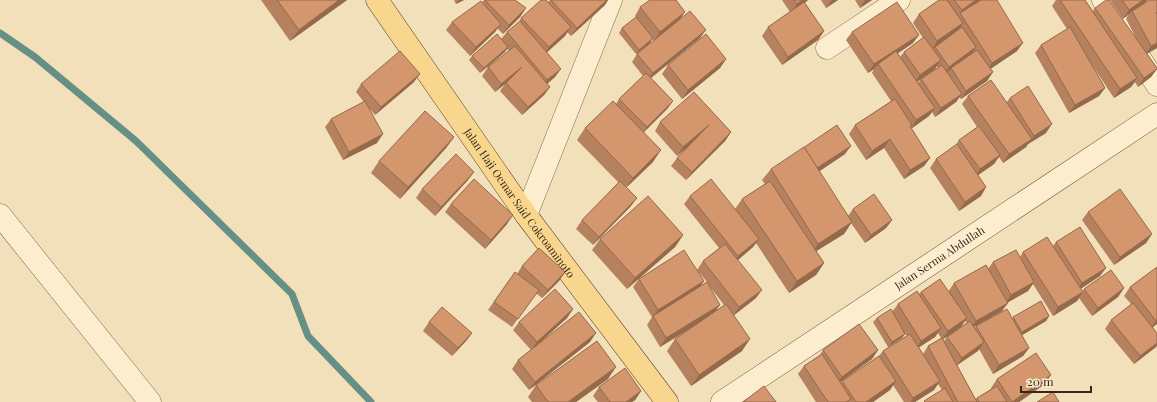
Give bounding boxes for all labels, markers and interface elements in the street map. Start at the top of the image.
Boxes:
street label: Jalan Haji Oemar Said Cokroaminoto [460,124,579,281]
street label: Jalan Serma Abdullah [891,222,988,293]
scale bar [1021,368,1091,394]
text: 20 m [1027,373,1054,389]

